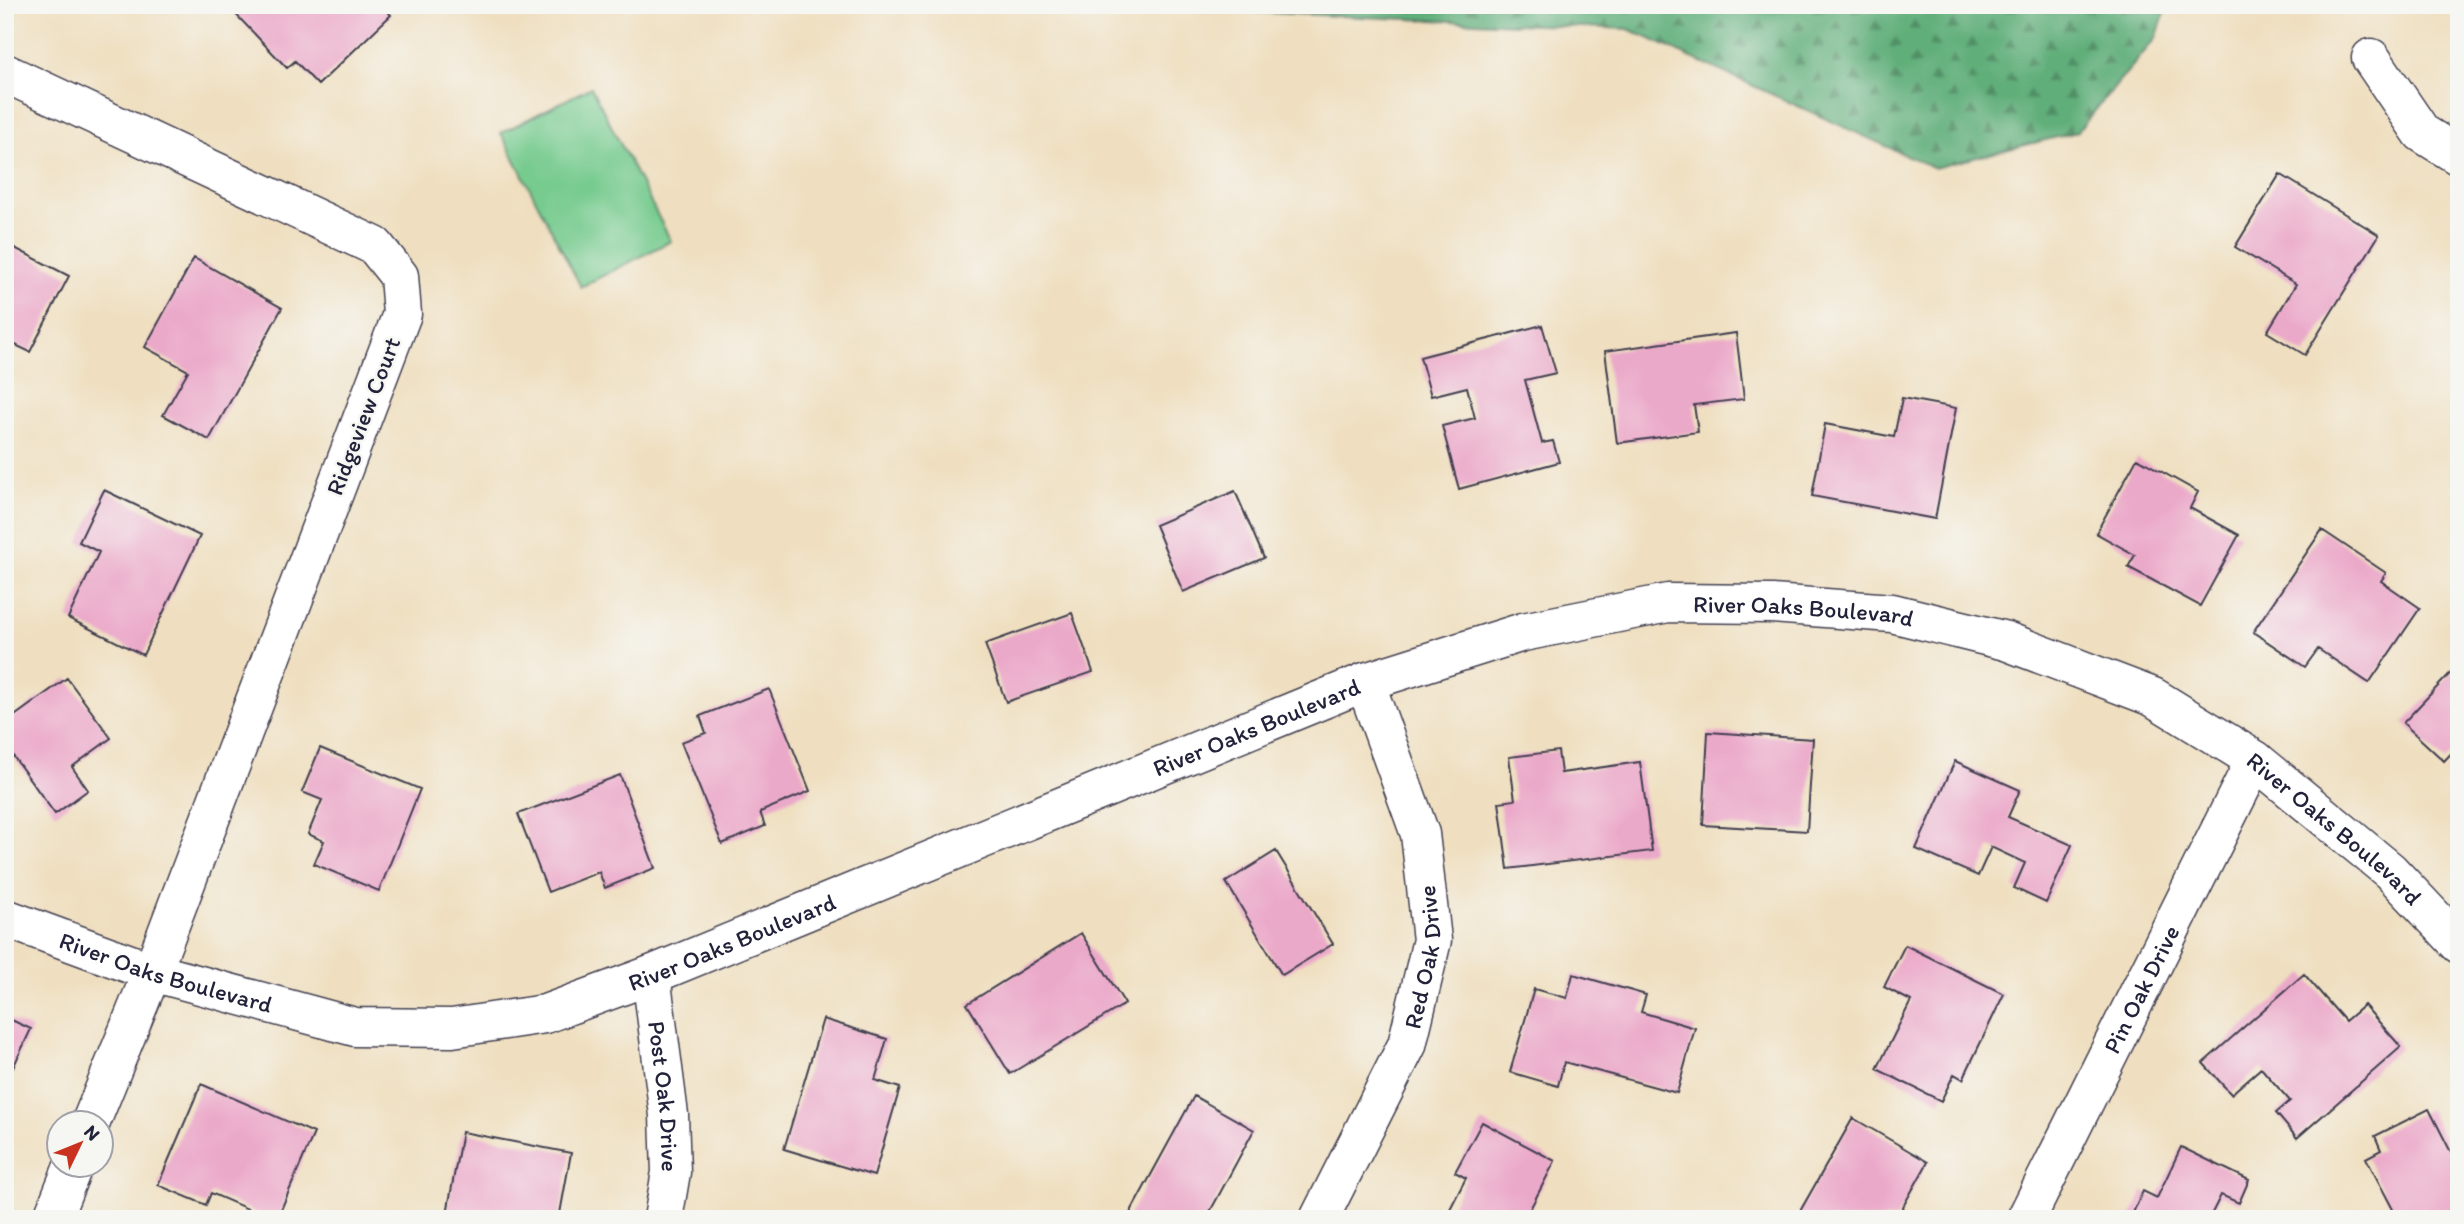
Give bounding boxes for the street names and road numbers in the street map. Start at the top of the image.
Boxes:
street label: Ridgeview Court [320,333,406,499]
street label: River Oaks Boulevard [1693,589,1917,632]
street label: River Oaks Boulevard [1148,671,1364,782]
street label: River Oaks Boulevard [2241,745,2429,911]
street label: Red Oak Drive [1397,884,1446,1032]
street label: River Oaks Boulevard [624,886,840,997]
street label: Pin Oak Drive [2097,920,2185,1058]
street label: River Oaks Boulevard [56,925,276,1018]
street label: Post Oak Drive [643,1019,685,1172]

